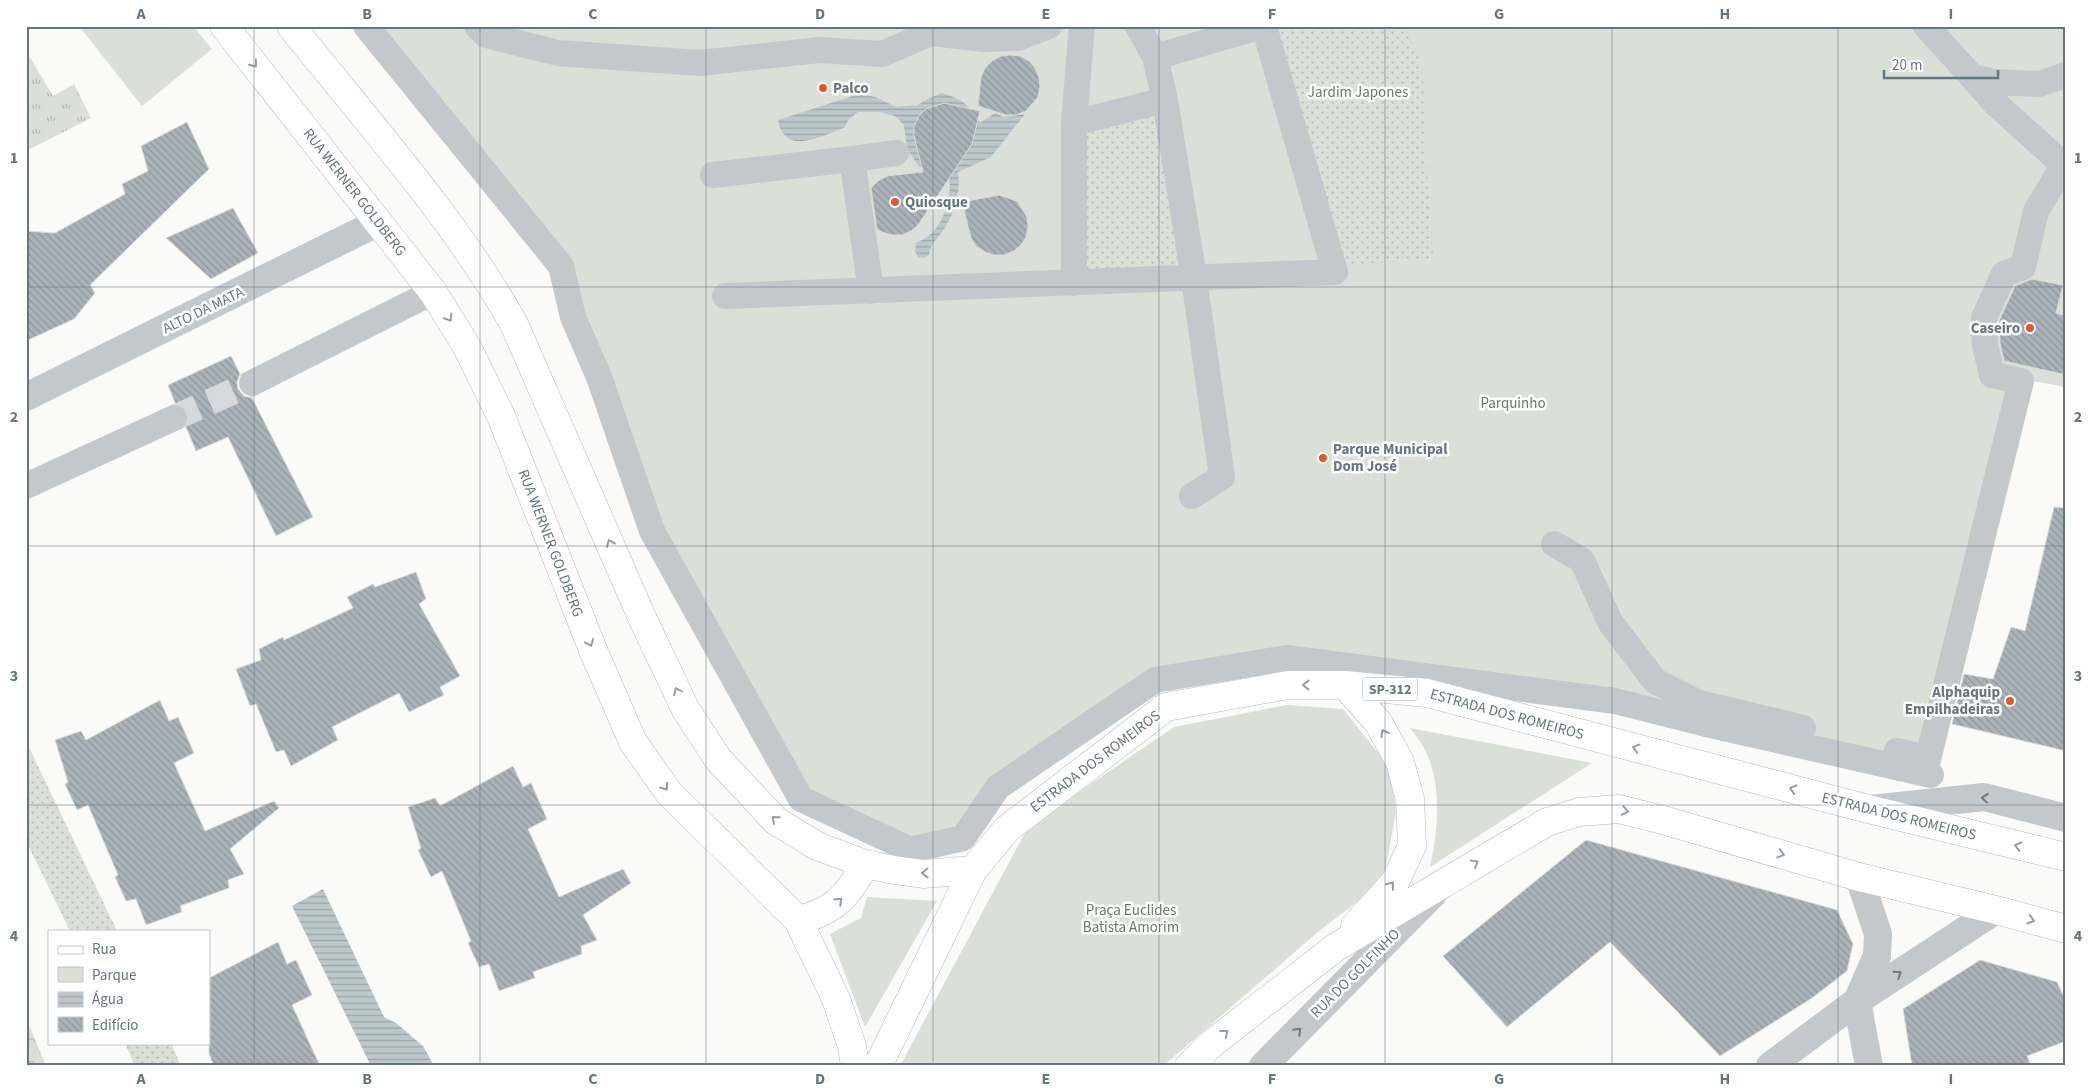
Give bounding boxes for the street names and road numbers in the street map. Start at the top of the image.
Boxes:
street label: RUA WERNER GOLDBERG [298,124,411,261]
street label: ALTO DA MATA [159,281,248,339]
street label: RUA WERNER GOLDBERG [513,466,588,620]
road number: SP-312 [1362,678,1418,701]
street label: ESTRADA DOS ROMEIROS [1428,684,1586,745]
street label: ESTRADA DOS ROMEIROS [1026,705,1165,817]
street label: ESTRADA DOS ROMEIROS [1819,787,1978,846]
street label: RUA DO GOLFINHO [1306,924,1405,1023]

